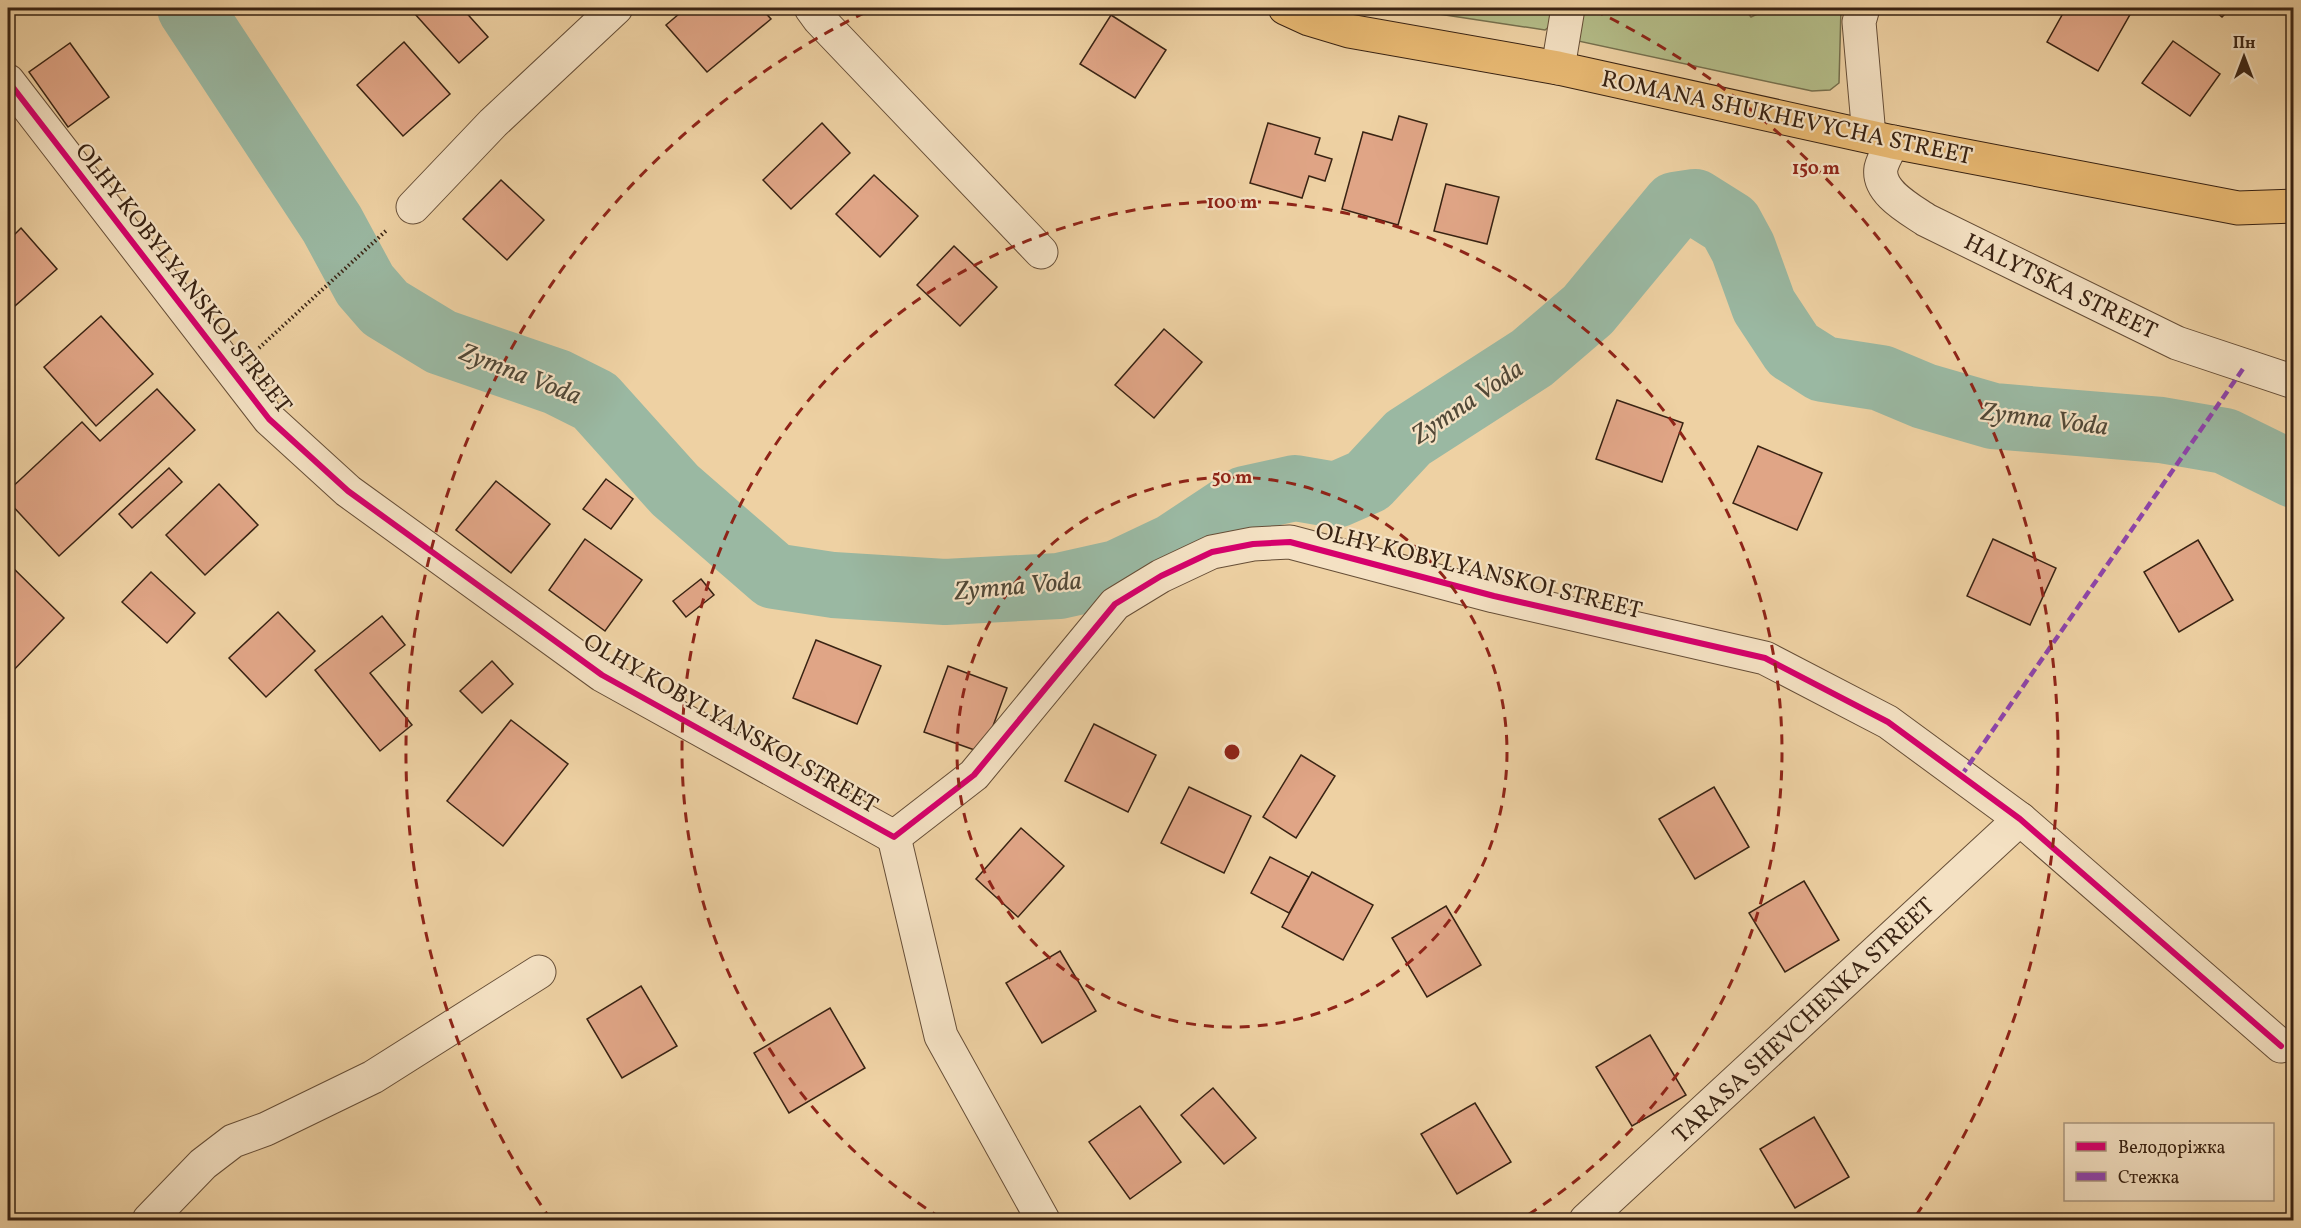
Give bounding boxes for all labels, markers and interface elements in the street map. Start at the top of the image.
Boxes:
north arrow [2214,27,2274,87]
text: Пн [2233,33,2255,55]
street label: ROMANA SHUKHEVYCHA STREET [1598,63,1975,175]
street label: OLHY KOBYLYANSKOI STREET [66,137,299,422]
text: 150 m [1792,157,1840,182]
text: 100 m [1207,191,1257,216]
street label: HALYTSKA STREET [1958,226,2163,349]
water label: Zymna Voda [453,335,586,415]
water label: Zymna Voda [1404,352,1531,454]
water label: Zymna Voda [1978,394,2110,446]
text: 50 m [1212,466,1252,491]
street label: OLHY KOBYLYANSKOI STREET [1312,515,1645,629]
water label: Zymna Voda [952,563,1083,611]
street label: OLHY KOBYLYANSKOI STREET [576,626,884,823]
centre of rings [1222,742,1242,762]
street label: TARASA SHEVCHENKA STREET [1666,891,1943,1152]
legend [2064,1123,2274,1201]
text: Велодоріжка [2118,1136,2226,1161]
text: Стежка [2118,1166,2180,1191]

